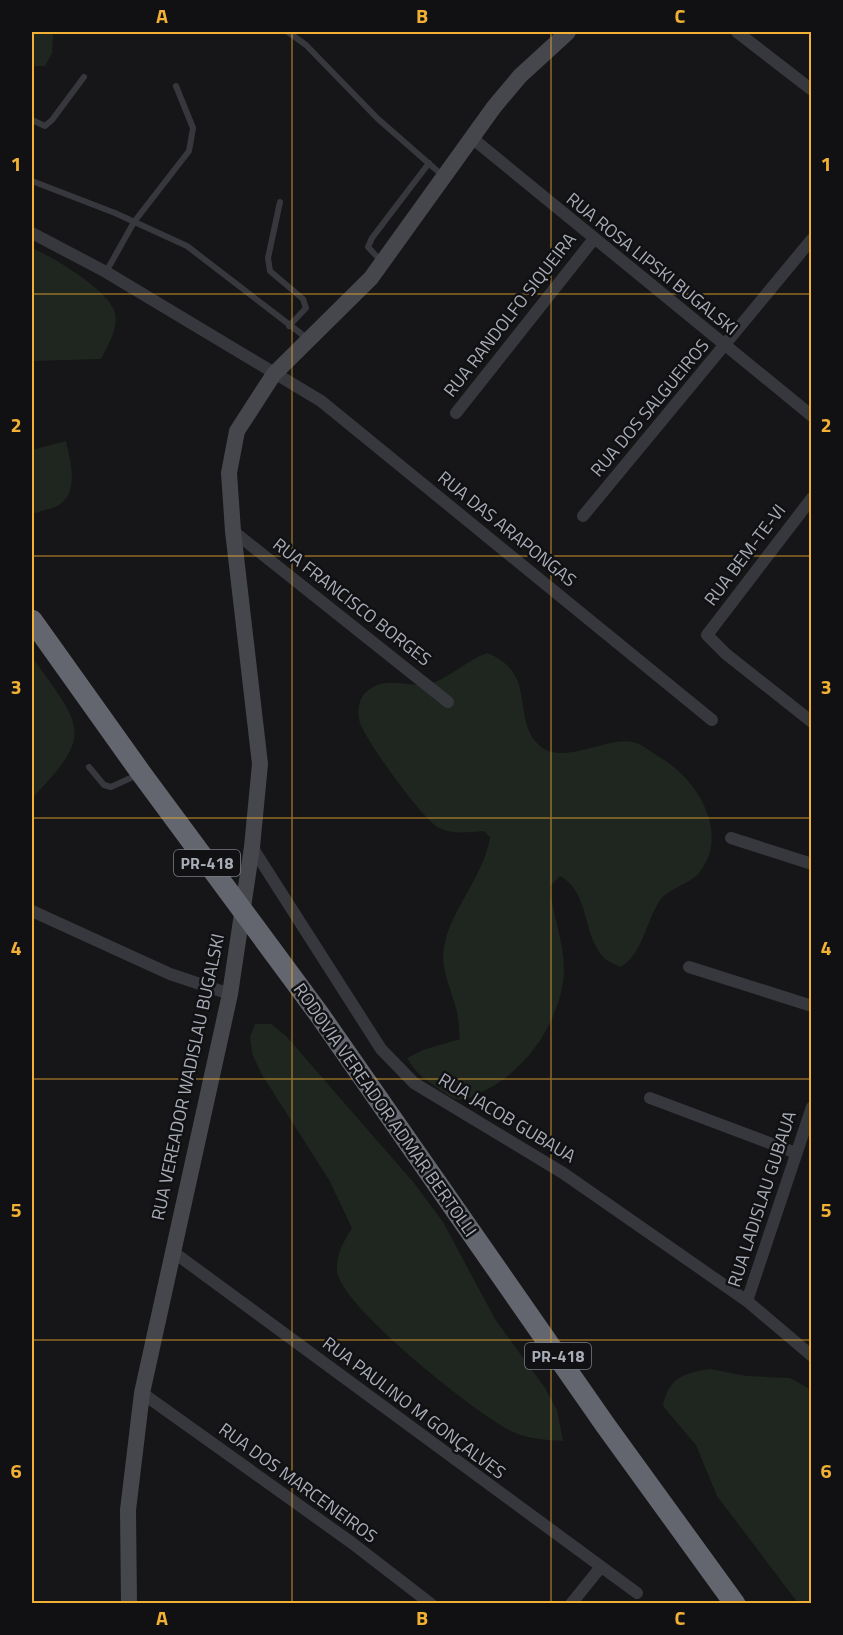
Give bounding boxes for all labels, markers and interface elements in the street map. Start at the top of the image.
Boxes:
text: A [156,0,168,31]
text: B [416,0,428,31]
text: C [675,0,686,31]
text: 1 [10,148,22,179]
text: 1 [820,148,832,179]
street label: RUA ROSA LIPSKI BUGALSKI [561,186,744,341]
street label: RUA RANDOLFO SIQUEIRA [437,227,583,403]
street label: RUA DOS SALGUEIROS [584,333,715,483]
text: 2 [10,409,22,440]
text: 2 [820,409,832,440]
street label: RUA DAS ARAPONGAS [432,464,582,593]
street label: RUA BEM-TE-VI [697,498,792,611]
street label: RUA FRANCISCO BORGES [267,531,437,672]
text: 3 [10,671,22,702]
text: 3 [820,671,832,702]
road number: PR-418 [174,850,240,876]
street label: RUA VEREADOR WADISLAU BUGALSKI [144,931,231,1223]
text: 4 [10,932,22,963]
text: 4 [820,932,832,963]
street label: RODOVIA VEREADOR ADMAR BERTOLLI [287,977,484,1242]
street label: RUA JACOB GUBAUA [433,1066,581,1169]
street label: RUA LADISLAU GUBAUA [720,1107,803,1290]
text: 5 [10,1194,22,1225]
text: 5 [820,1194,832,1225]
street label: RUA PAULINO M GONÇALVES [317,1330,511,1485]
road number: PR-418 [525,1343,591,1369]
street label: RUA DOS MARCENEIROS [213,1416,383,1549]
text: 6 [10,1455,22,1486]
text: 6 [820,1455,832,1486]
text: A [156,1602,168,1633]
text: B [416,1602,428,1633]
text: C [675,1602,686,1633]

